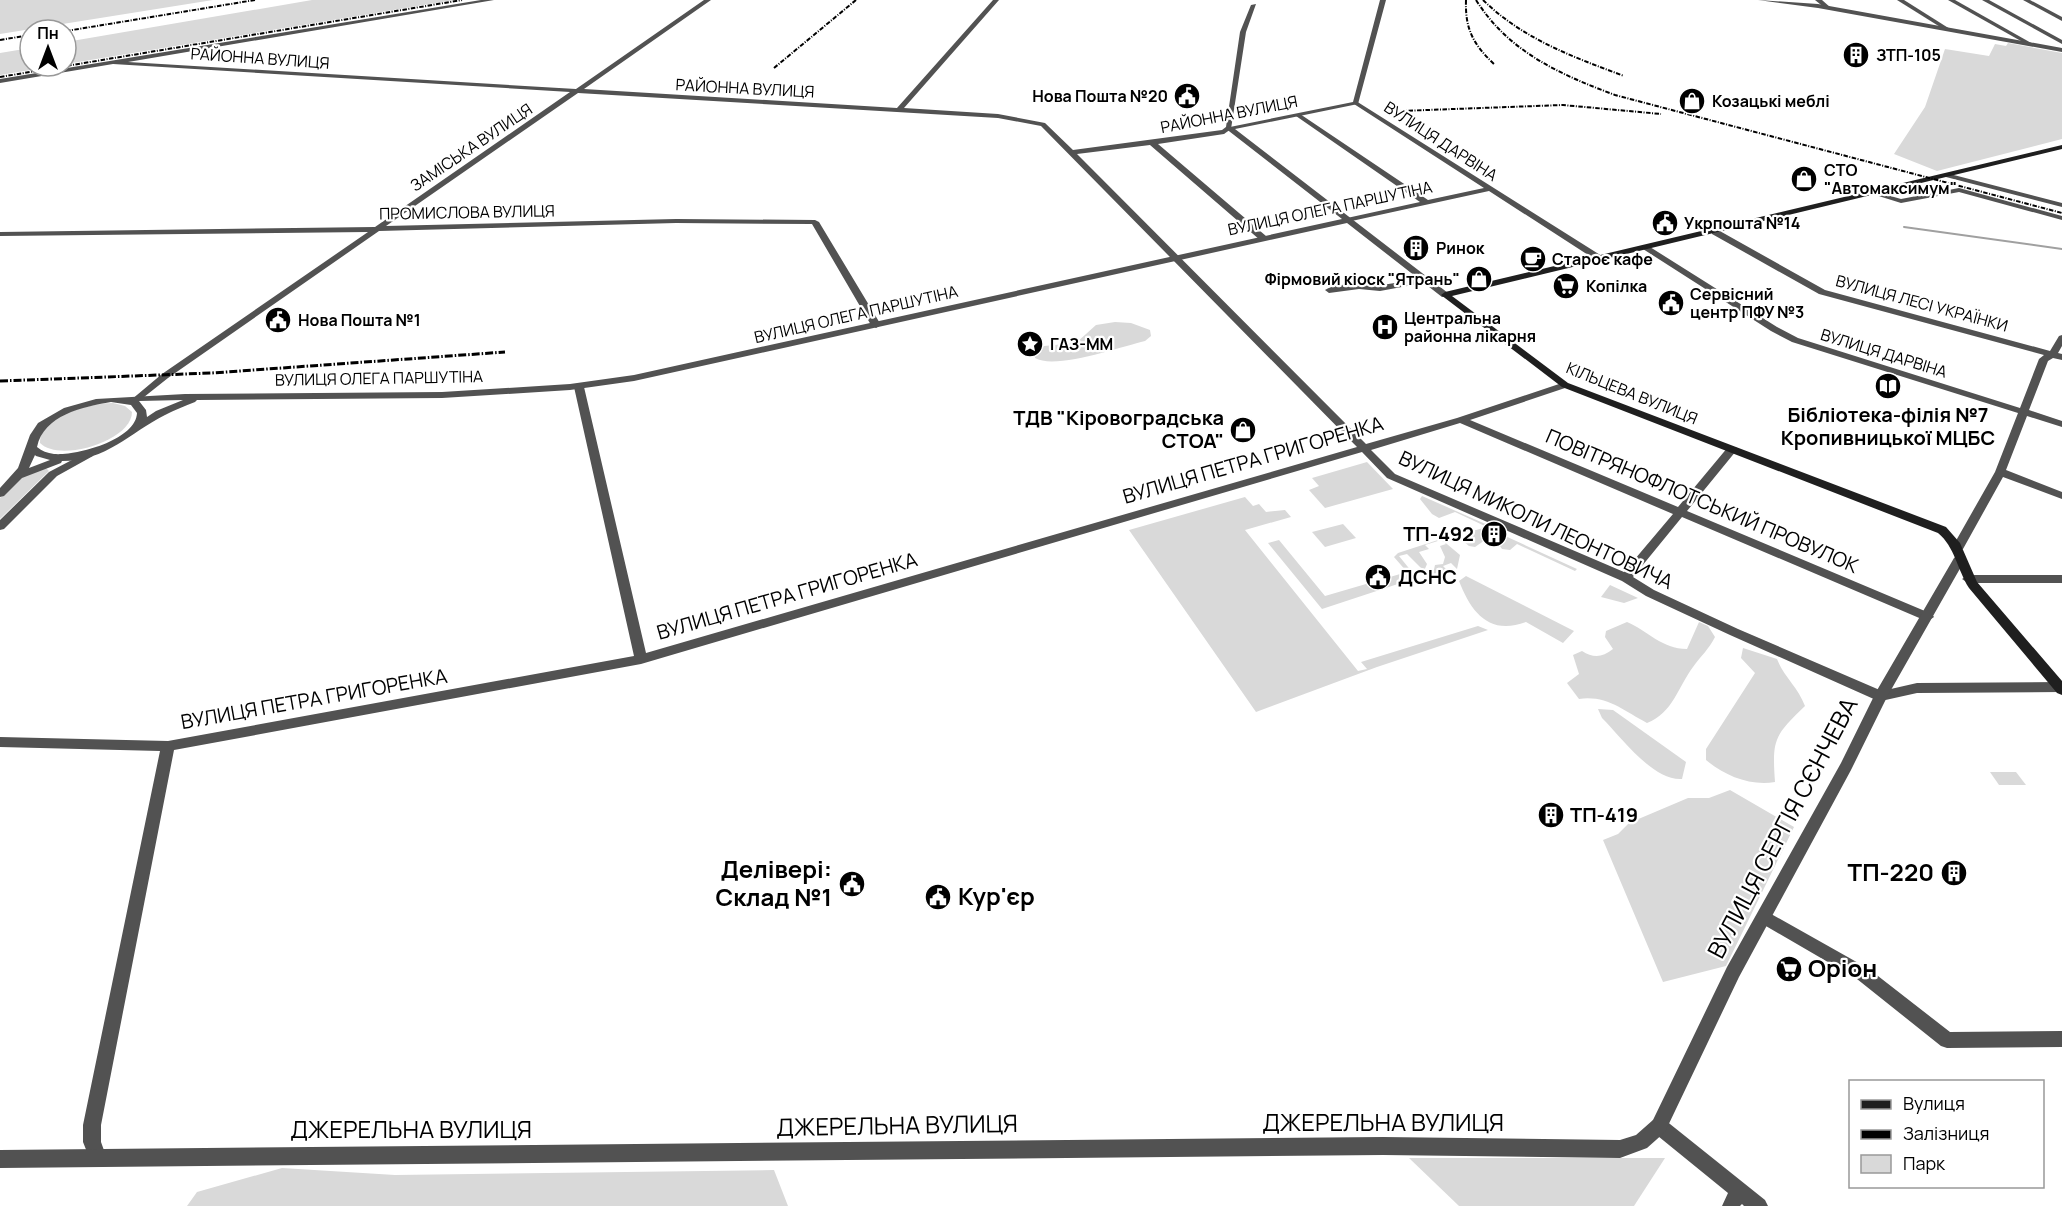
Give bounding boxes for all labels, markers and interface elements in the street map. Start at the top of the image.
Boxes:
north arrow [18,18,78,78]
text: Пн [37,22,59,44]
building icon: ЗТП-105 [1841,40,1871,70]
street label: РАЙОННА ВУЛИЦЯ [190,42,330,74]
place label: ЗТП-105 [1876,44,1941,66]
street label: РАЙОННА ВУЛИЦЯ [675,73,815,103]
public building icon: Нова Пошта №20 [1172,81,1202,111]
place label: Нова Пошта №20 [1032,85,1168,107]
shop icon: Козацькі меблі [1677,86,1707,116]
street label: РАЙОННА ВУЛИЦЯ [1159,90,1299,138]
place label: Козацькі меблі [1712,90,1830,112]
street label: ВУЛИЦЯ ДАРВІНА [1380,96,1502,186]
street label: ЗАМІСЬКА ВУЛИЦЯ [406,98,536,196]
place label: СТО "Автомаксимум" [1824,159,1957,199]
shop icon: СТО "Автомаксимум" [1789,164,1819,194]
street label: ВУЛИЦЯ ОЛЕГА ПАРШУТІНА [1226,176,1434,240]
street label: ПРОМИСЛОВА ВУЛИЦЯ [379,199,555,225]
public building icon: Укрпошта №14 [1650,208,1680,238]
place label: Укрпошта №14 [1684,212,1800,234]
building icon: Ринок [1401,233,1431,263]
place label: Ринок [1436,237,1485,259]
cafe icon: Староє кафе [1518,244,1548,274]
place label: Староє кафе [1552,248,1653,270]
shop icon: Фірмовий кіоск "Ятрань" [1464,264,1494,294]
place label: Фірмовий кіоск "Ятрань" [1265,268,1460,290]
street label: ВУЛИЦЯ ЛЕСІ УКРАЇНКИ [1833,269,2011,337]
supermarket icon: Копілка [1551,271,1581,301]
place label: Копілка [1586,275,1647,297]
street label: ВУЛИЦЯ ОЛЕГА ПАРШУТІНА [752,280,960,348]
place label: Сервісний центр ПФУ №3 [1690,283,1804,323]
public building icon: Сервісний центр ПФУ №3 [1656,288,1686,318]
public building icon: Нова Пошта №1 [263,305,293,335]
place label: Центральна районна лікарня [1404,307,1536,347]
place label: Нова Пошта №1 [298,309,421,331]
hospital icon: Центральна районна лікарня [1370,312,1400,342]
street label: ВУЛИЦЯ ДАРВІНА [1818,323,1950,383]
place icon: ГАЗ-ММ [1015,329,1045,359]
place label: ГАЗ-ММ [1050,333,1113,355]
street label: КІЛЬЦЕВА ВУЛИЦЯ [1563,357,1701,429]
street label: ВУЛИЦЯ ОЛЕГА ПАРШУТІНА [275,365,483,391]
library icon: Бібліотека-філія №7 Кропивницької МЦБС [1873,371,1903,401]
place label: Бібліотека-філія №7 Кропивницької МЦБС [1781,401,1995,451]
place label: ТДВ "Кіровоградська СТОА" [1013,404,1224,454]
street label: ВУЛИЦЯ ПЕТРА ГРИГОРЕНКА [1119,409,1387,510]
shop icon: ТДВ "Кіровоградська СТОА" [1228,415,1258,445]
street label: ПОВІТРЯНОФЛОТСЬКИЙ ПРОВУЛОК [1542,422,1863,579]
street label: ВУЛИЦЯ МИКОЛИ ЛЕОНТОВИЧА [1395,444,1678,595]
building icon: ТП-492 [1479,519,1509,549]
place label: ТП-492 [1403,520,1474,547]
street label: ВУЛИЦЯ ПЕТРА ГРИГОРЕНКА [653,545,921,646]
public building icon: ДСНС [1363,562,1393,592]
place label: ДСНС [1398,563,1457,590]
street label: ВУЛИЦЯ ПЕТРА ГРИГОРЕНКА [179,662,450,735]
street label: ВУЛИЦЯ СЕРГІЯ СЄНЧЕВА [1699,691,1865,964]
building icon: ТП-419 [1536,800,1566,830]
place label: ТП-419 [1570,801,1638,828]
place label: Делівері: Склад №1 [716,852,832,913]
place label: ТП-220 [1848,855,1934,888]
building icon: ТП-220 [1939,858,1969,888]
public building icon: Делівері: Склад №1 [837,869,867,899]
place label: Кур'єр [958,879,1035,912]
public building icon: Кур'єр [923,882,953,912]
place label: Оріон [1808,951,1877,984]
supermarket icon: Оріон [1774,954,1804,984]
legend [1849,1080,2044,1188]
text: Вулиця [1903,1091,1965,1115]
street label: ДЖЕРЕЛЬНА ВУЛИЦЯ [1262,1105,1504,1138]
street label: ДЖЕРЕЛЬНА ВУЛИЦЯ [776,1106,1018,1143]
street label: ДЖЕРЕЛЬНА ВУЛИЦЯ [290,1112,532,1145]
text: Залізниця [1903,1121,1989,1145]
text: Парк [1903,1151,1946,1175]

